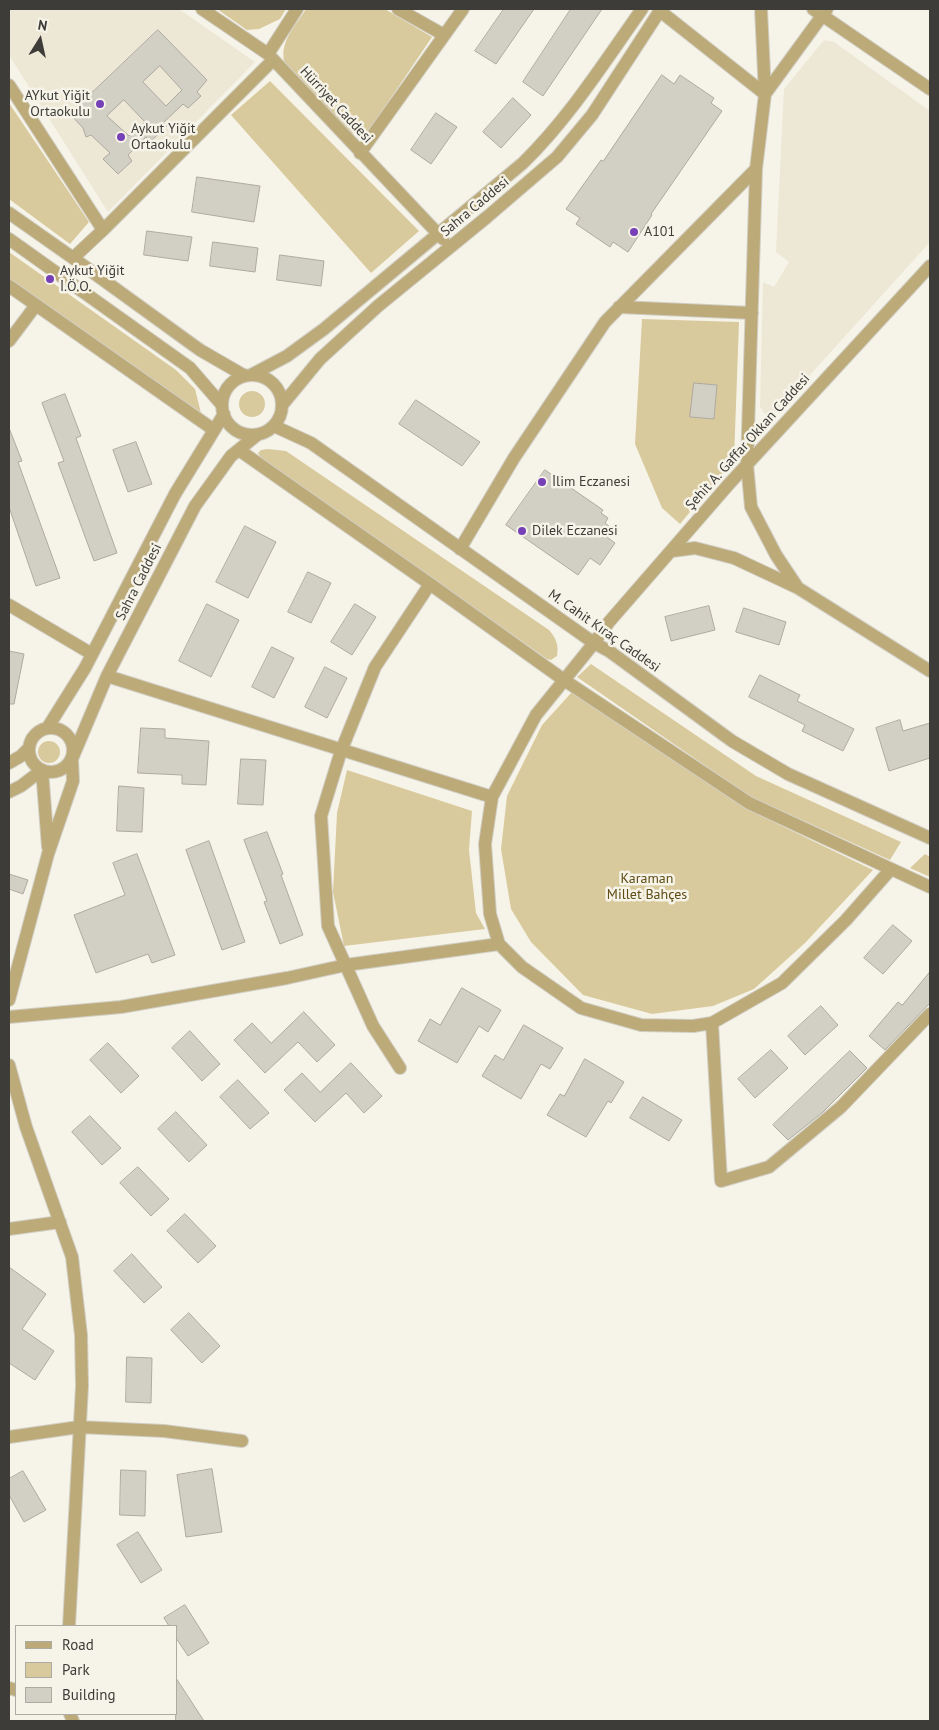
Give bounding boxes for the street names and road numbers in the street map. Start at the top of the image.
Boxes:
street label: Hürriyet Caddesi [296,63,376,147]
street label: Sahra Caddesi [437,174,513,240]
street label: Şehit A. Gaffar Okkan Caddesi [682,370,814,514]
street label: Sahra Caddesi [112,541,166,623]
street label: M. Cahit Kıraç Caddesi [545,586,663,676]

